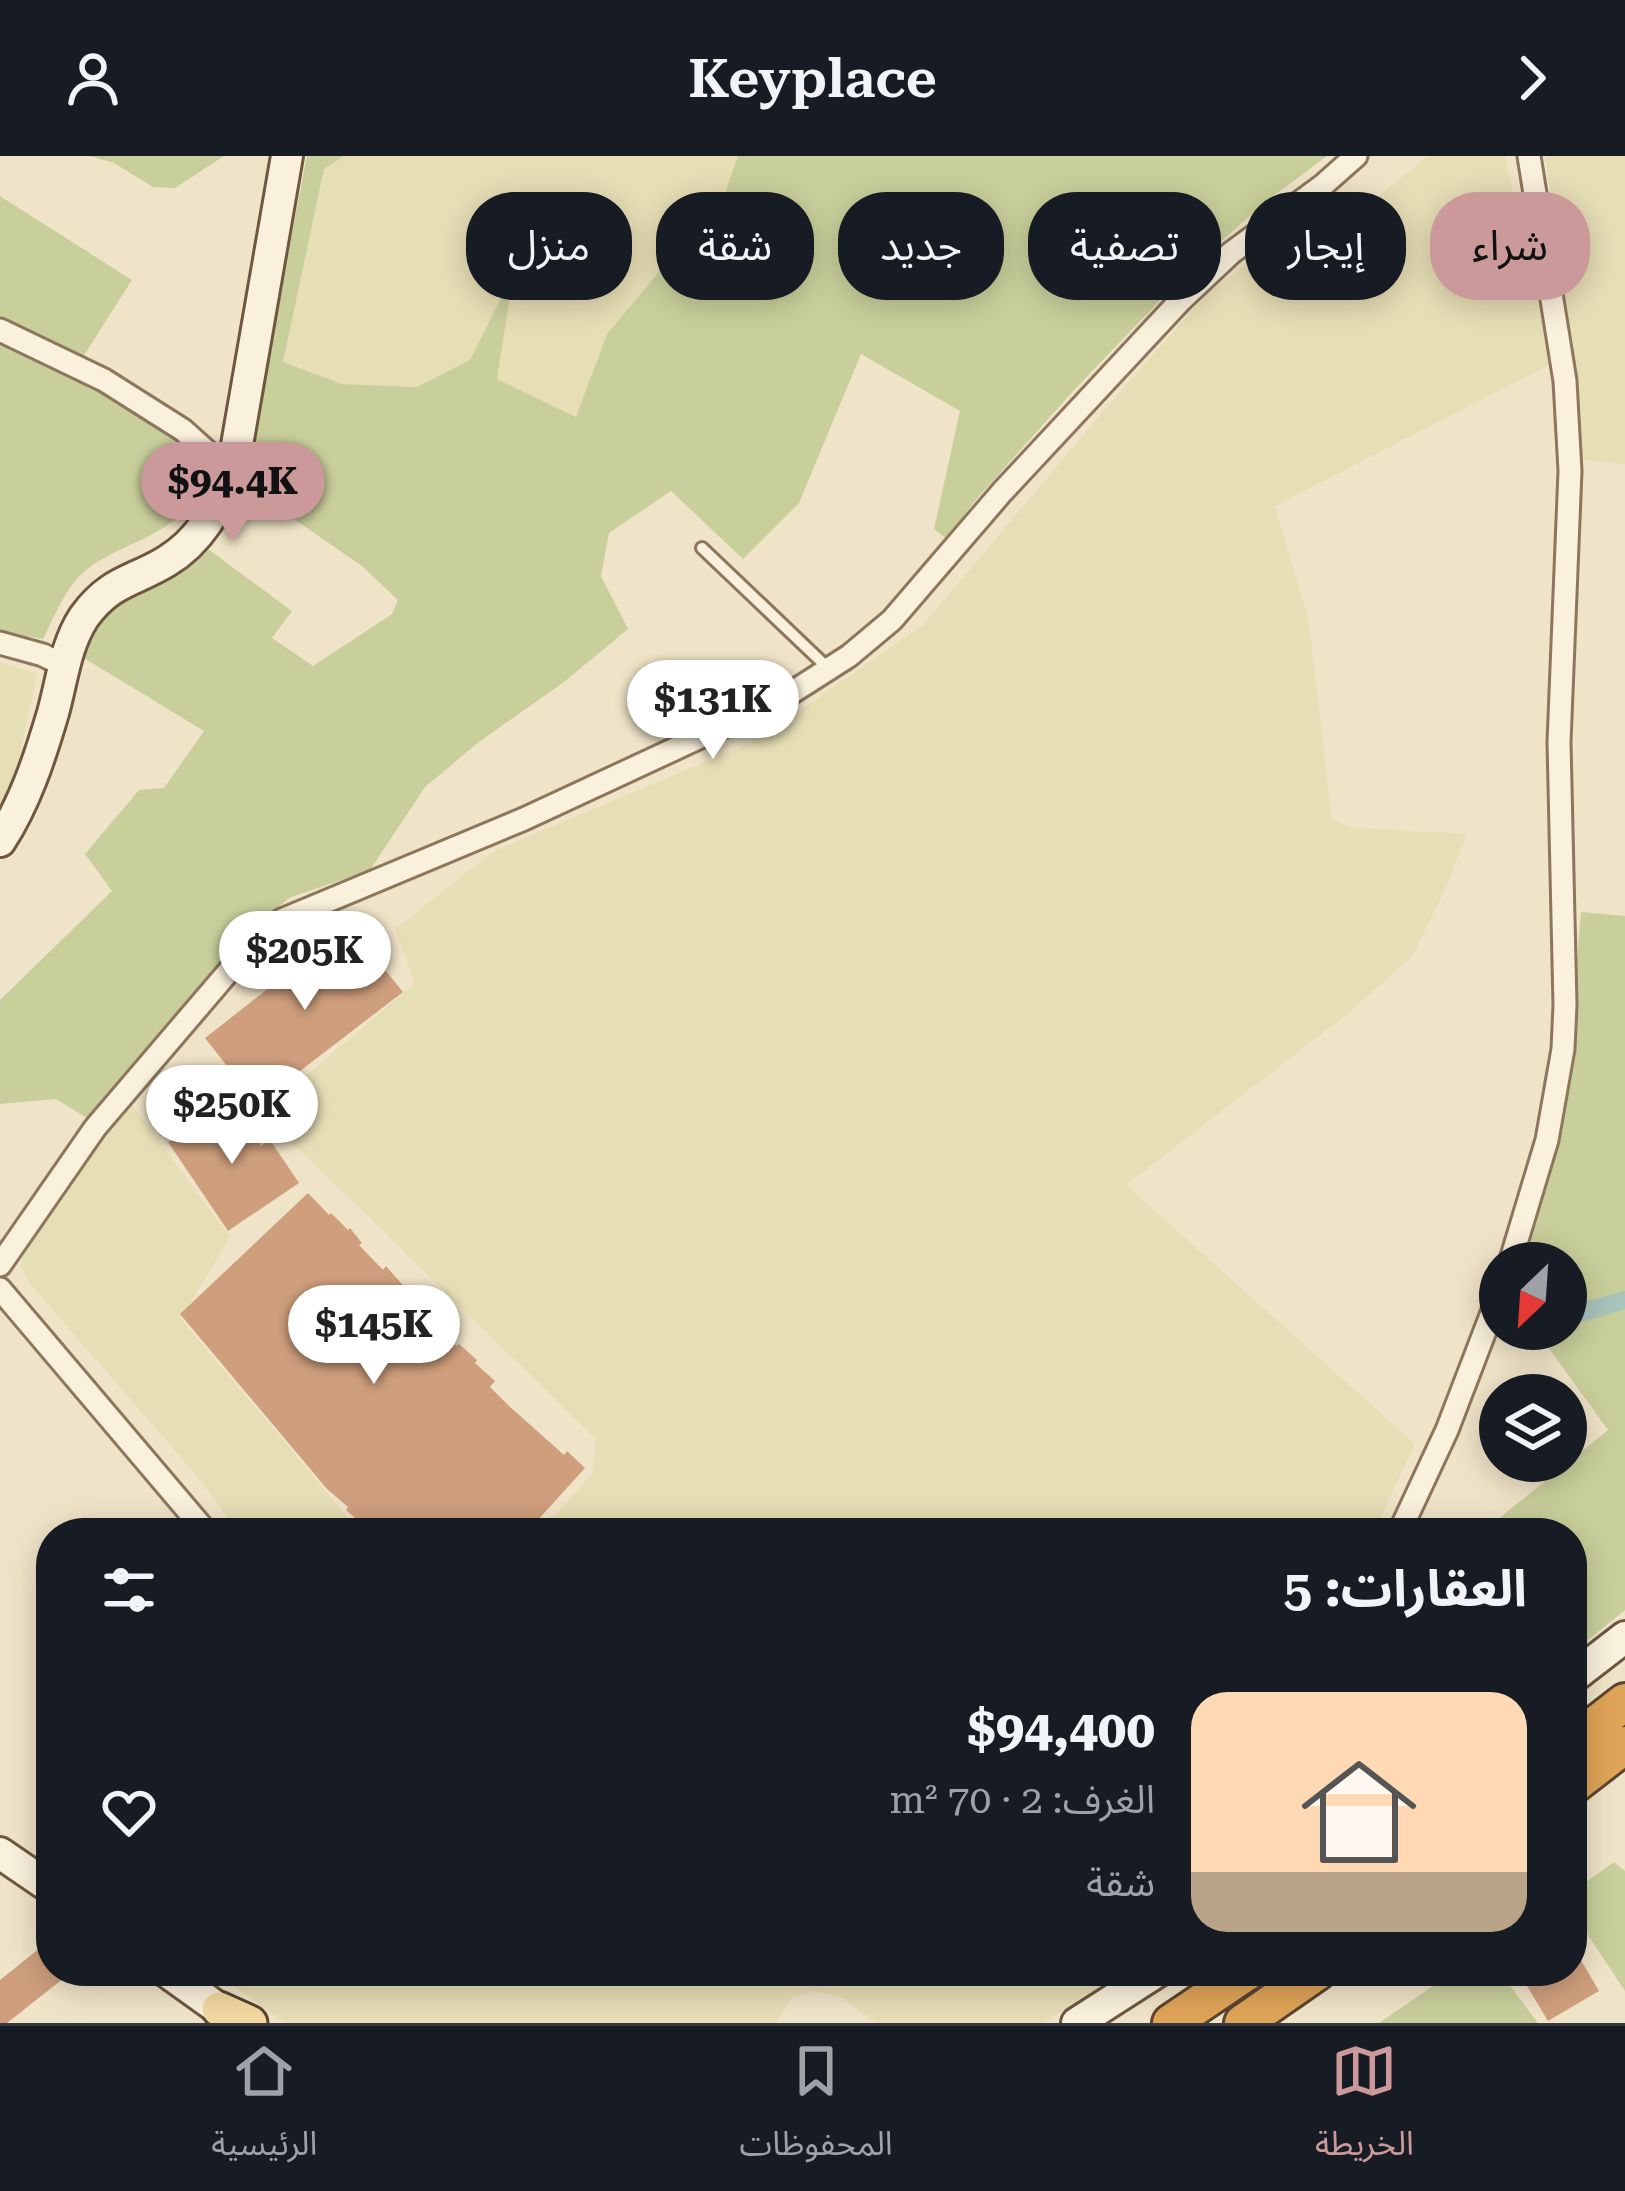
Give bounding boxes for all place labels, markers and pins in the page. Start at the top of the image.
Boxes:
pin: $94.4K [135,442,331,544]
pin: $131K [629,660,797,762]
pin: $205K [221,911,389,1013]
pin: $250K [148,1065,316,1167]
pin: $145K [290,1285,458,1387]

